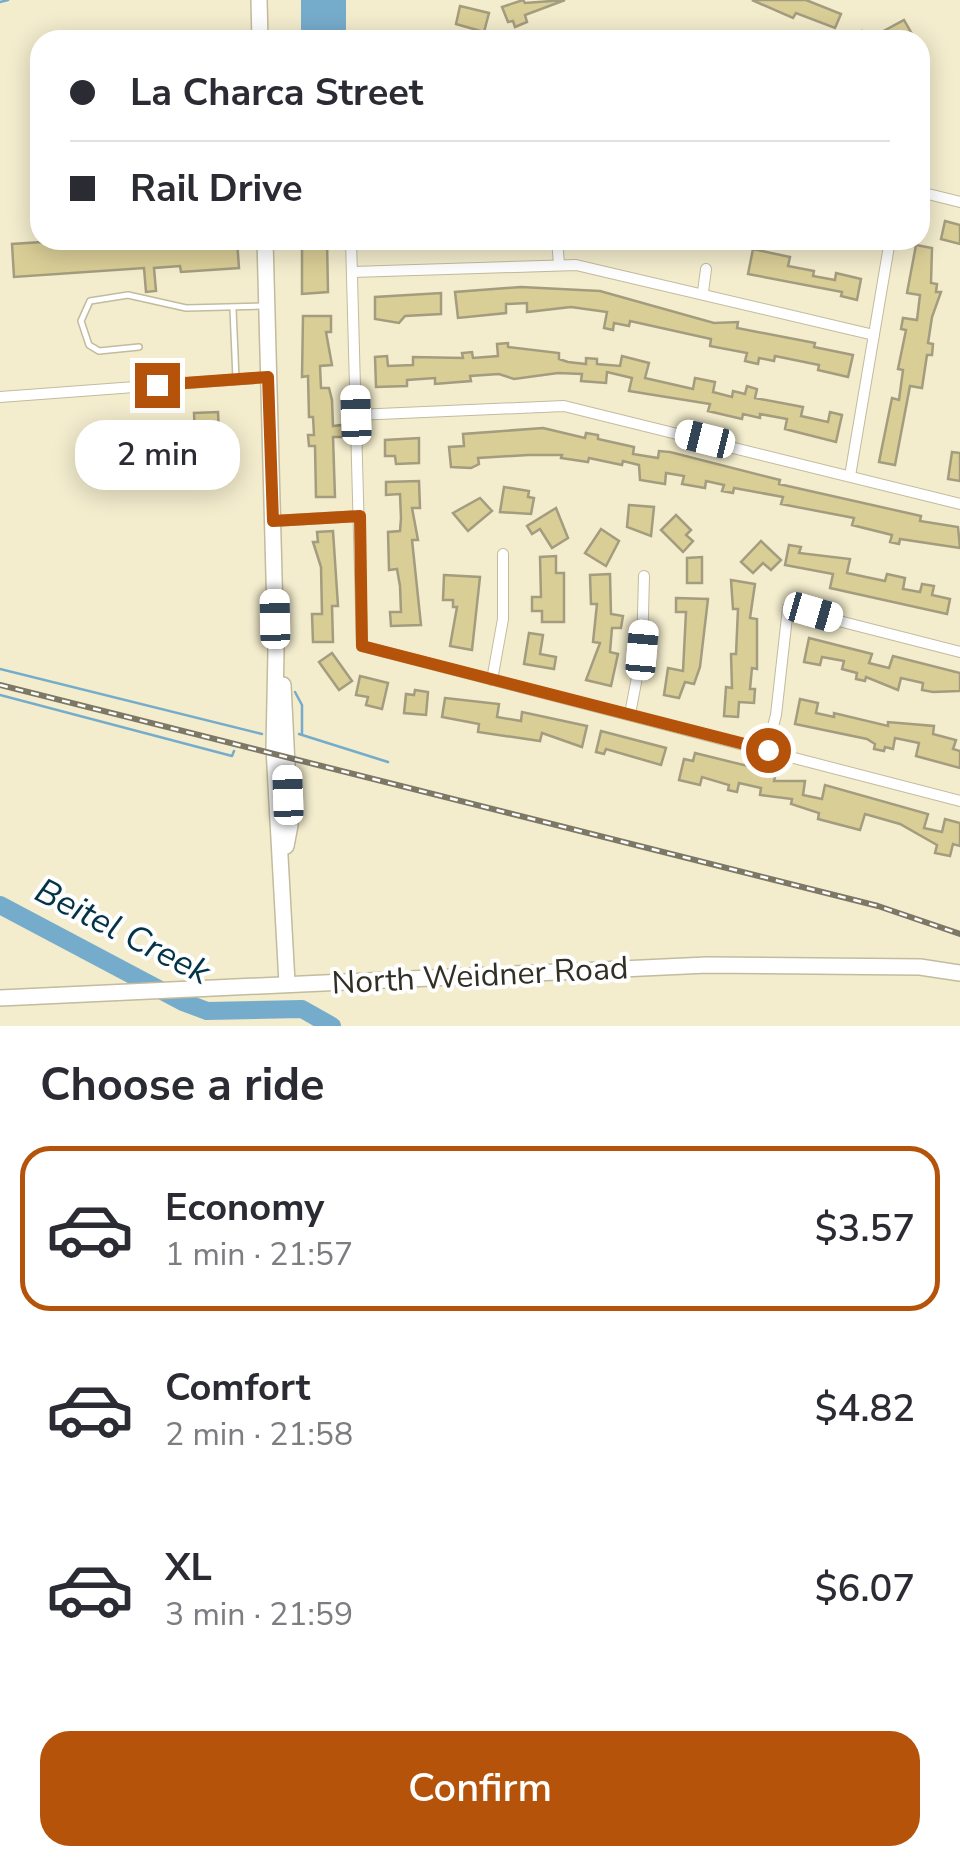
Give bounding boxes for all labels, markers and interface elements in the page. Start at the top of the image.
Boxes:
text: La Charca Street [130,67,423,118]
text: Rail Drive [130,163,303,214]
route end [135,363,180,408]
car [340,384,372,446]
car [672,417,738,461]
callout: 2 min [74,420,240,490]
text: 2 min [117,433,198,476]
car [259,589,291,649]
car [780,589,846,635]
car [624,619,660,681]
route start [746,728,791,773]
car [272,764,304,826]
water label: Beitel Creek [27,867,220,996]
street label: North Weidner Road [331,946,630,1005]
text: Choose a ride [40,1055,325,1116]
text: Economy [165,1182,324,1233]
icon: car [45,1184,135,1274]
text: $3.57 [815,1203,915,1254]
text: 1 min · 21:57 [165,1233,353,1276]
text: Comfort [165,1362,310,1413]
icon: car [45,1364,135,1454]
text: $4.82 [815,1383,915,1434]
text: 2 min · 21:58 [165,1413,353,1456]
text: XL [165,1542,212,1593]
icon: car [45,1544,135,1634]
text: $6.07 [815,1563,915,1614]
text: 3 min · 21:59 [165,1593,353,1636]
button: Confirm [40,1731,920,1846]

